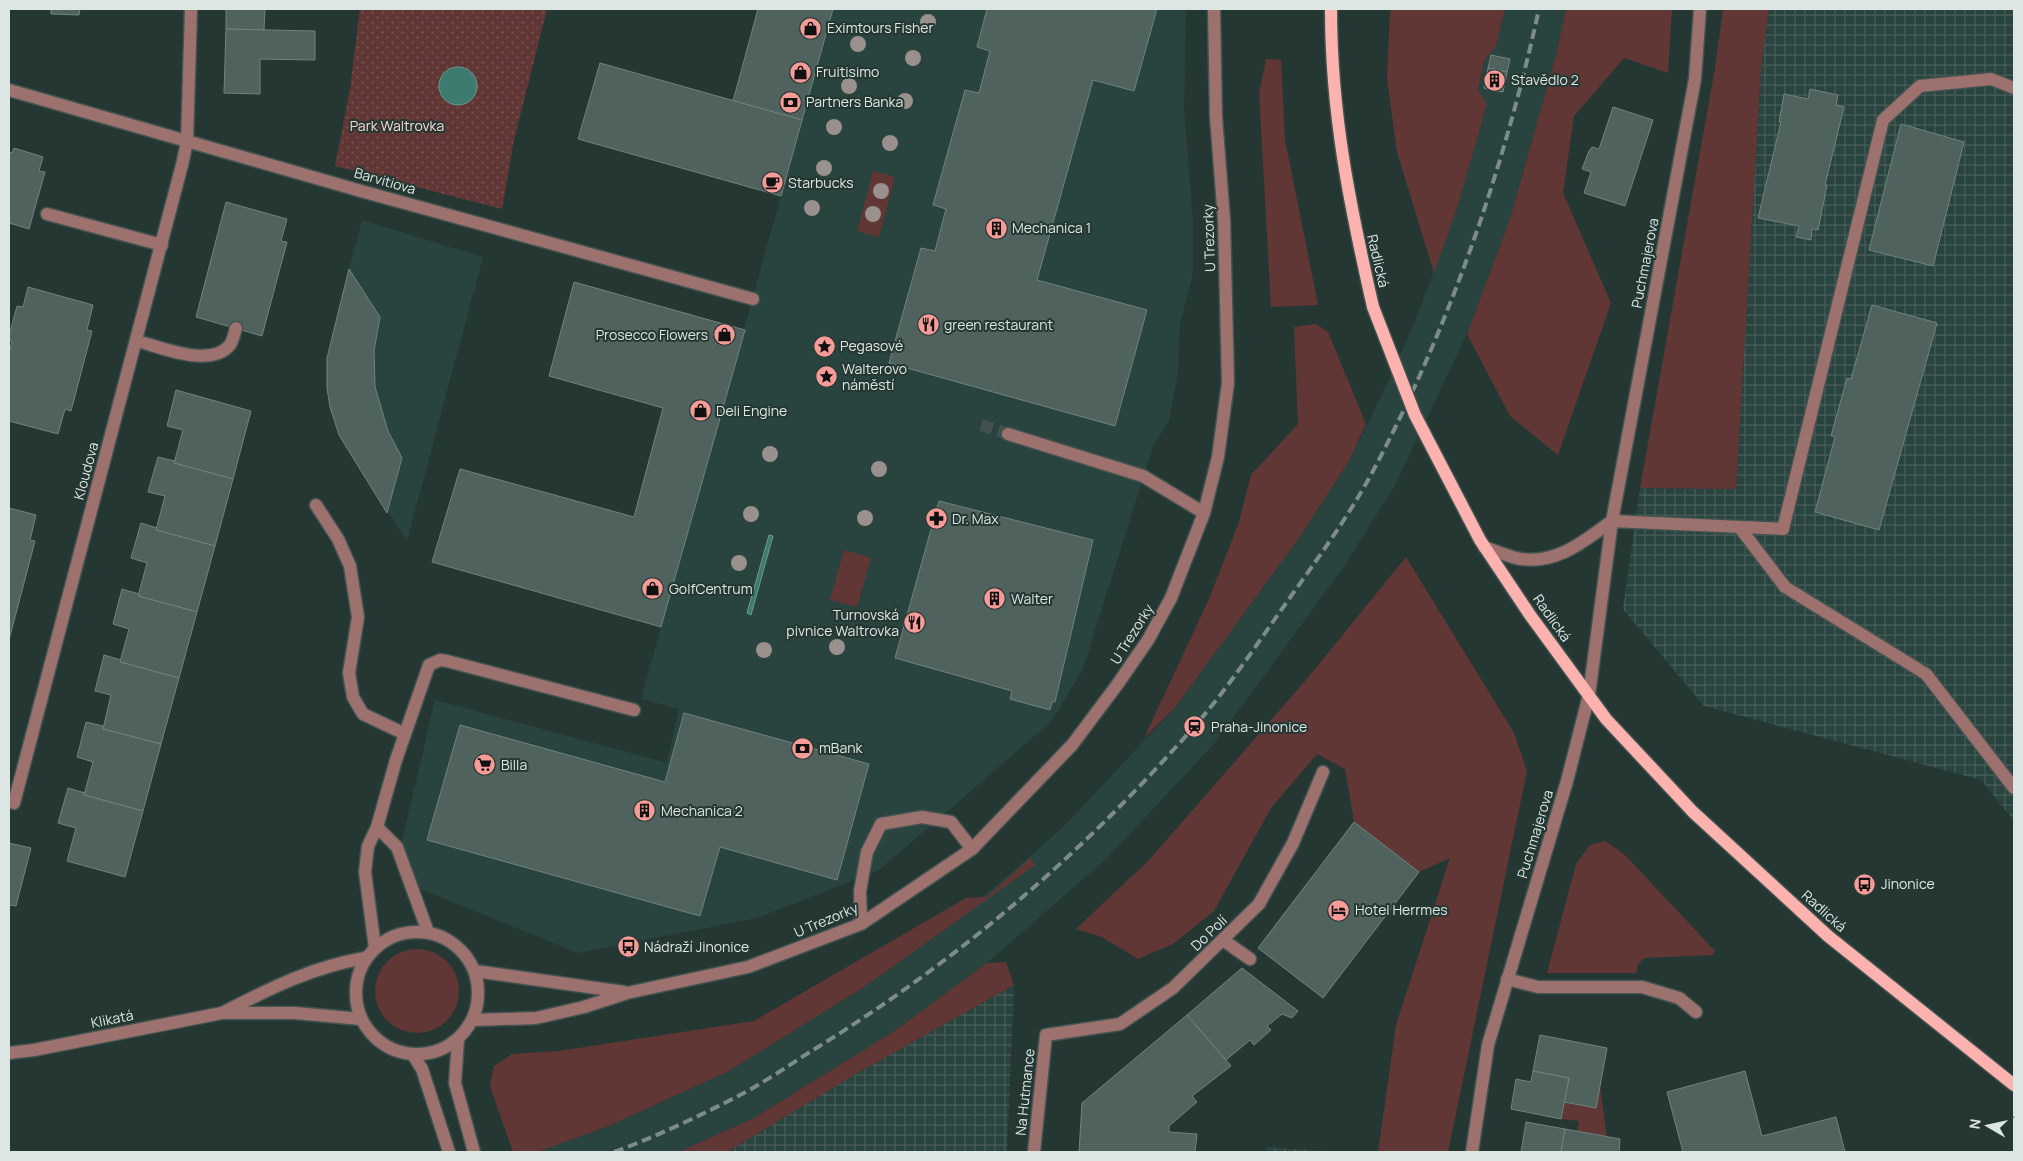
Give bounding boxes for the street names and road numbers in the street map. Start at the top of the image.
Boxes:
street label: Barvitiova [352,163,418,198]
street label: U Trezorky [1198,203,1219,272]
street label: Puchmajerova [1626,216,1663,310]
street label: Radlická [1363,232,1394,289]
street label: Kloudova [69,440,102,502]
street label: Radlická [1529,590,1576,645]
street label: U Trezorky [1106,599,1158,668]
street label: Puchmajerova [1512,787,1557,880]
street label: Radlická [1798,886,1851,936]
street label: U Trezorky [791,897,861,942]
street label: Do Polí [1186,911,1231,955]
street label: Klikatá [89,1005,135,1032]
street label: Na Hutmance [1010,1048,1039,1136]

